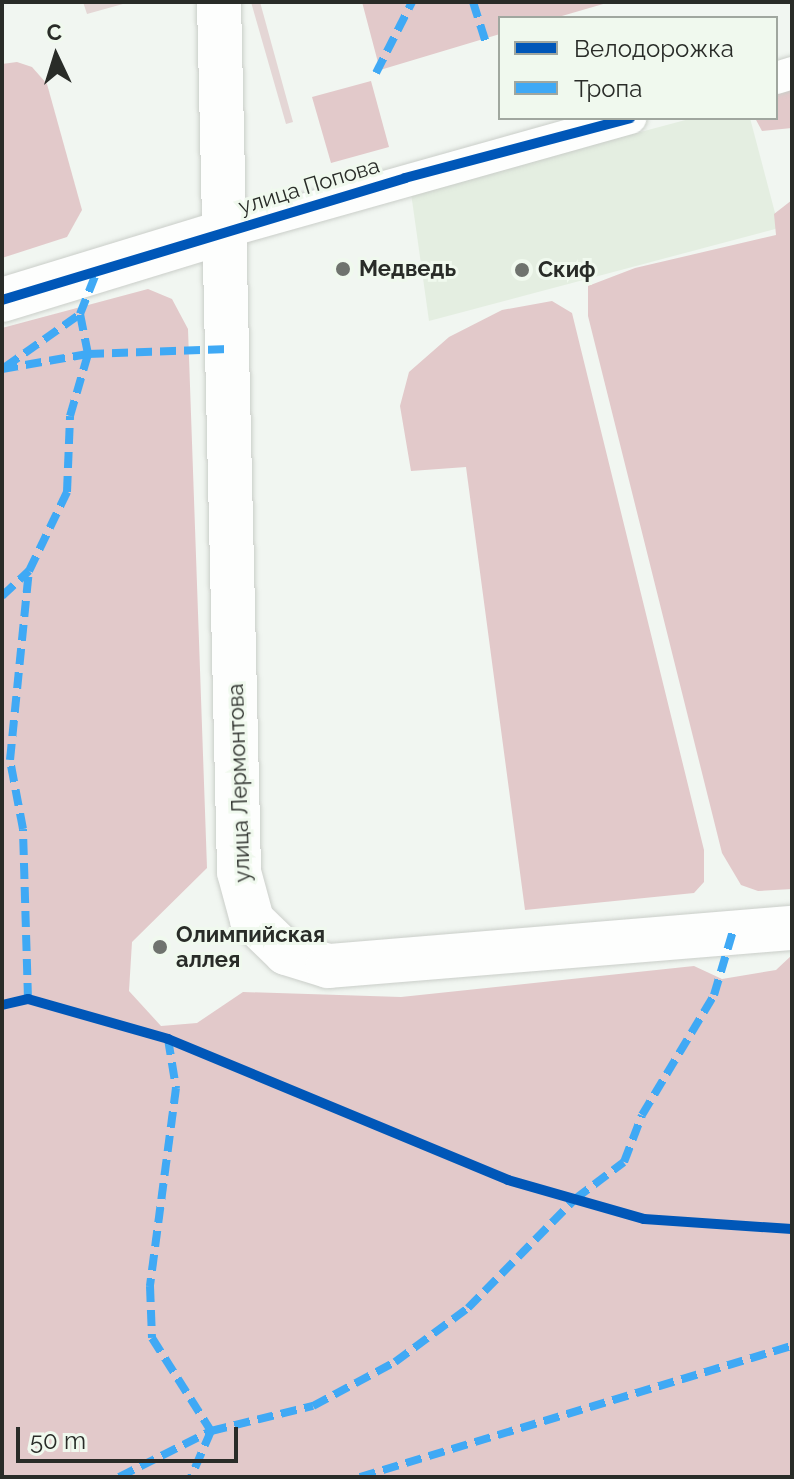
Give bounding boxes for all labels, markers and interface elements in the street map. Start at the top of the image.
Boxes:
north arrow [16,16,96,96]
legend [498,16,778,120]
text: С [46,19,63,46]
text: Велодорожка [574,34,734,63]
text: Тропа [574,74,642,103]
street label: улица Попова [235,152,383,220]
place label: Медведь [359,256,456,282]
place label: Скиф [538,257,596,283]
marker: Медведь [334,260,352,278]
marker: Скиф [513,261,531,279]
street label: улица Лермонтова [222,683,256,883]
place label: Олимпийская аллея [176,921,325,972]
marker: Олимпийская аллея [151,938,169,956]
scale bar [20,1411,242,1461]
text: 50 m [30,1426,86,1455]

